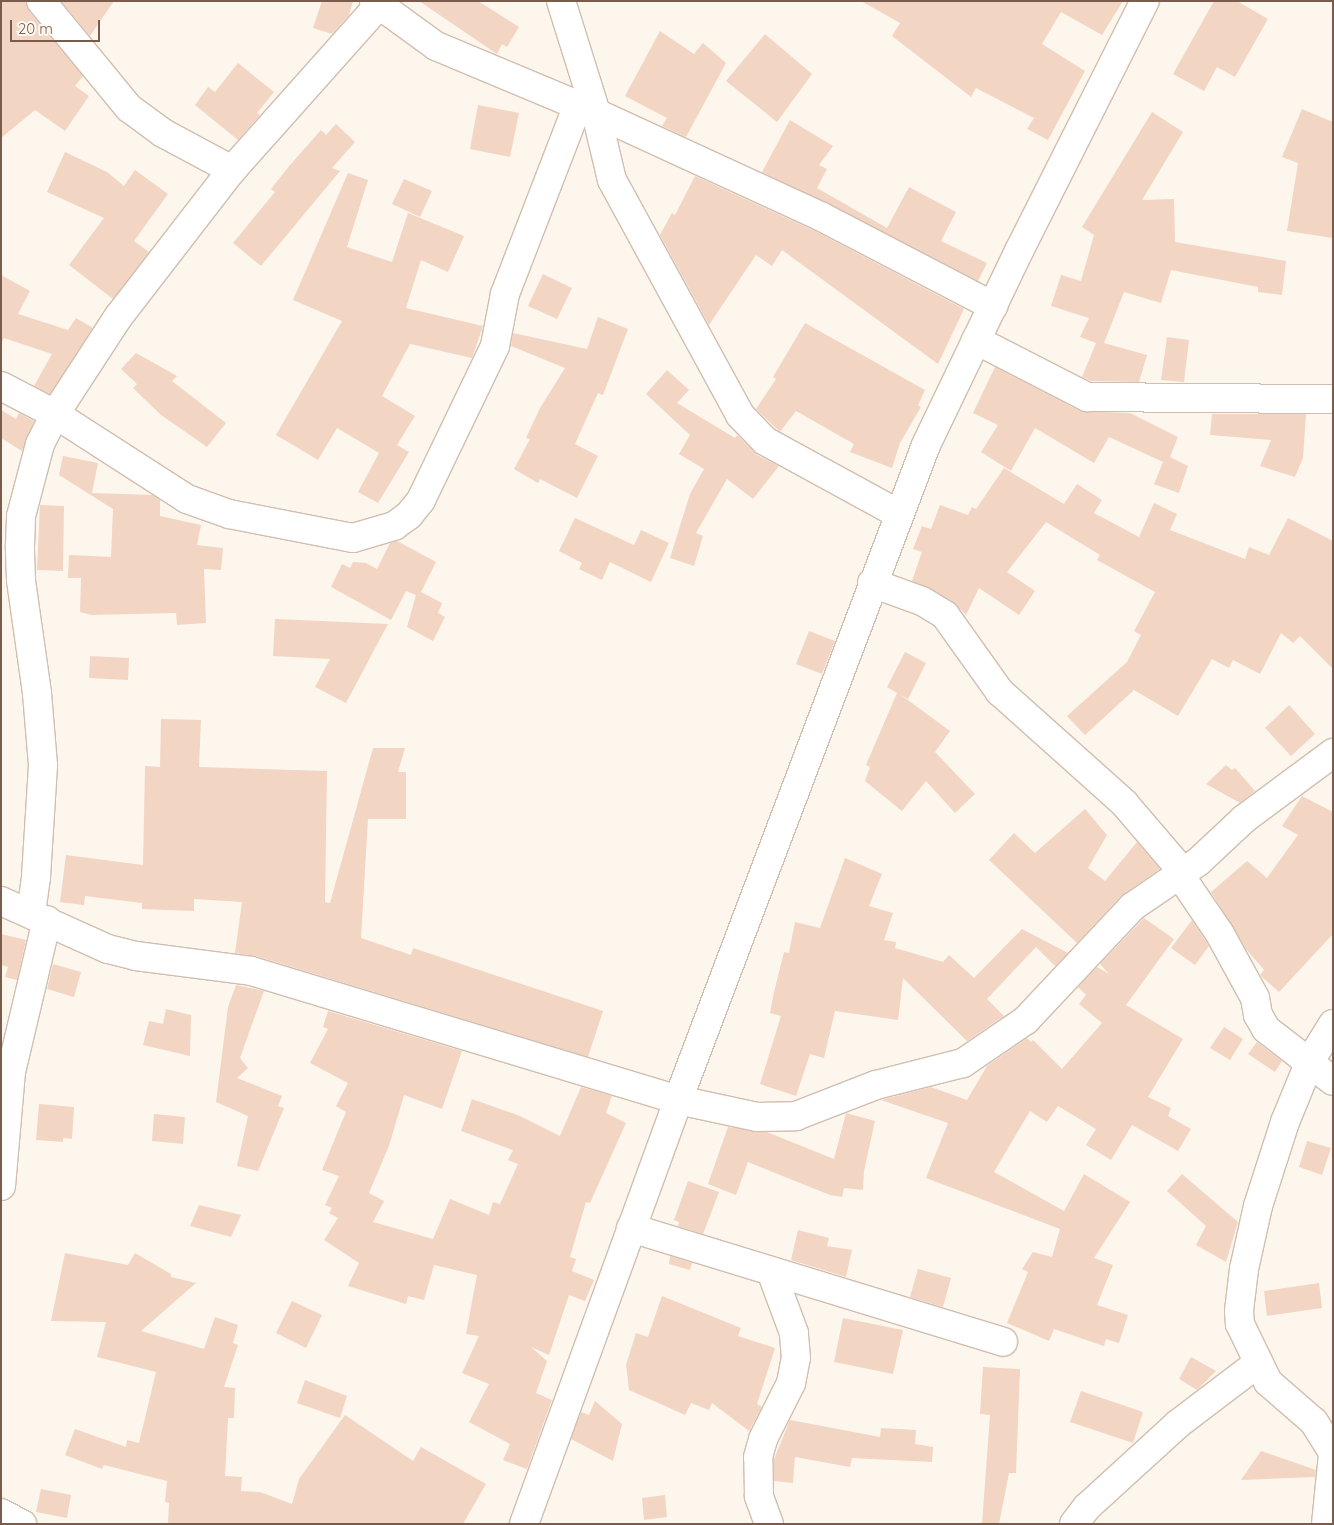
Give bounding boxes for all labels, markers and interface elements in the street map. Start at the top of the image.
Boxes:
scale bar [12,10,102,42]
text: 20 m [18,19,53,38]

